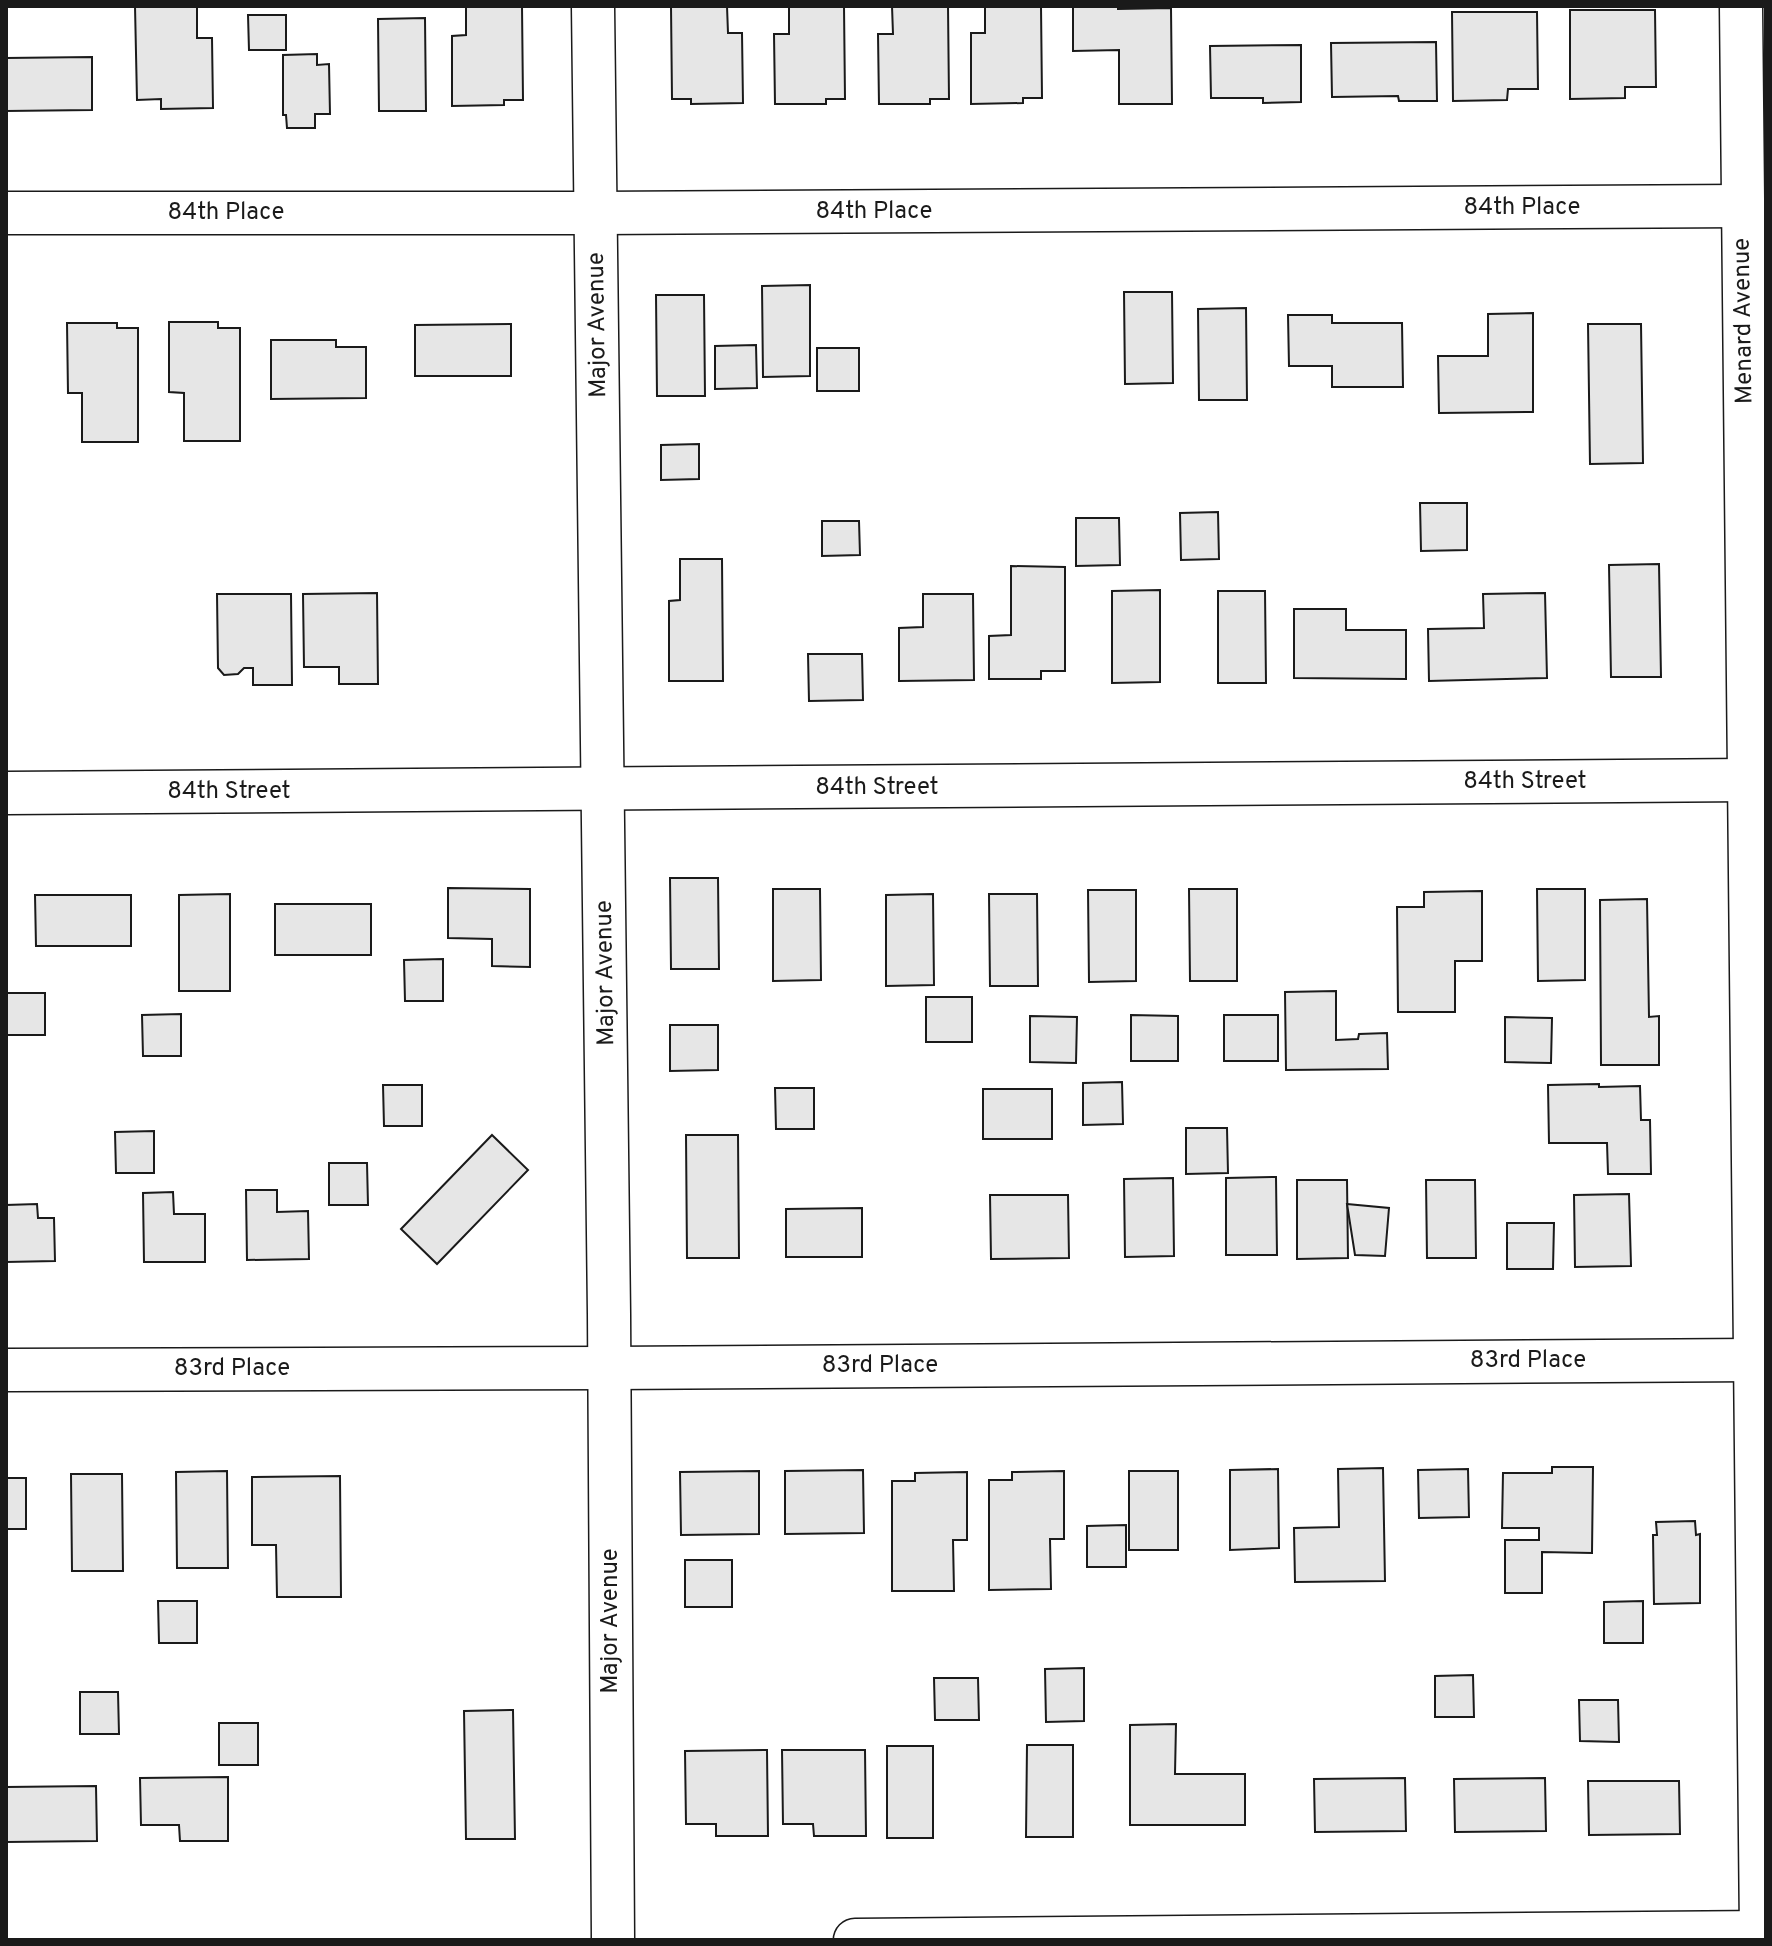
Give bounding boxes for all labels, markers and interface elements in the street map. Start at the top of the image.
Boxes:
street label: 84th Place [1464,193,1580,223]
street label: 84th Place [816,197,932,227]
street label: 84th Place [168,198,284,228]
street label: Menard Avenue [1728,238,1760,404]
street label: Major Avenue [582,252,614,398]
street label: 84th Street [1463,767,1587,797]
street label: 84th Street [815,773,939,803]
street label: 84th Street [167,777,291,807]
street label: Major Avenue [590,900,622,1046]
street label: 83rd Place [1470,1346,1586,1376]
street label: 83rd Place [822,1351,938,1381]
street label: 83rd Place [174,1354,290,1384]
street label: Major Avenue [596,1548,626,1694]

